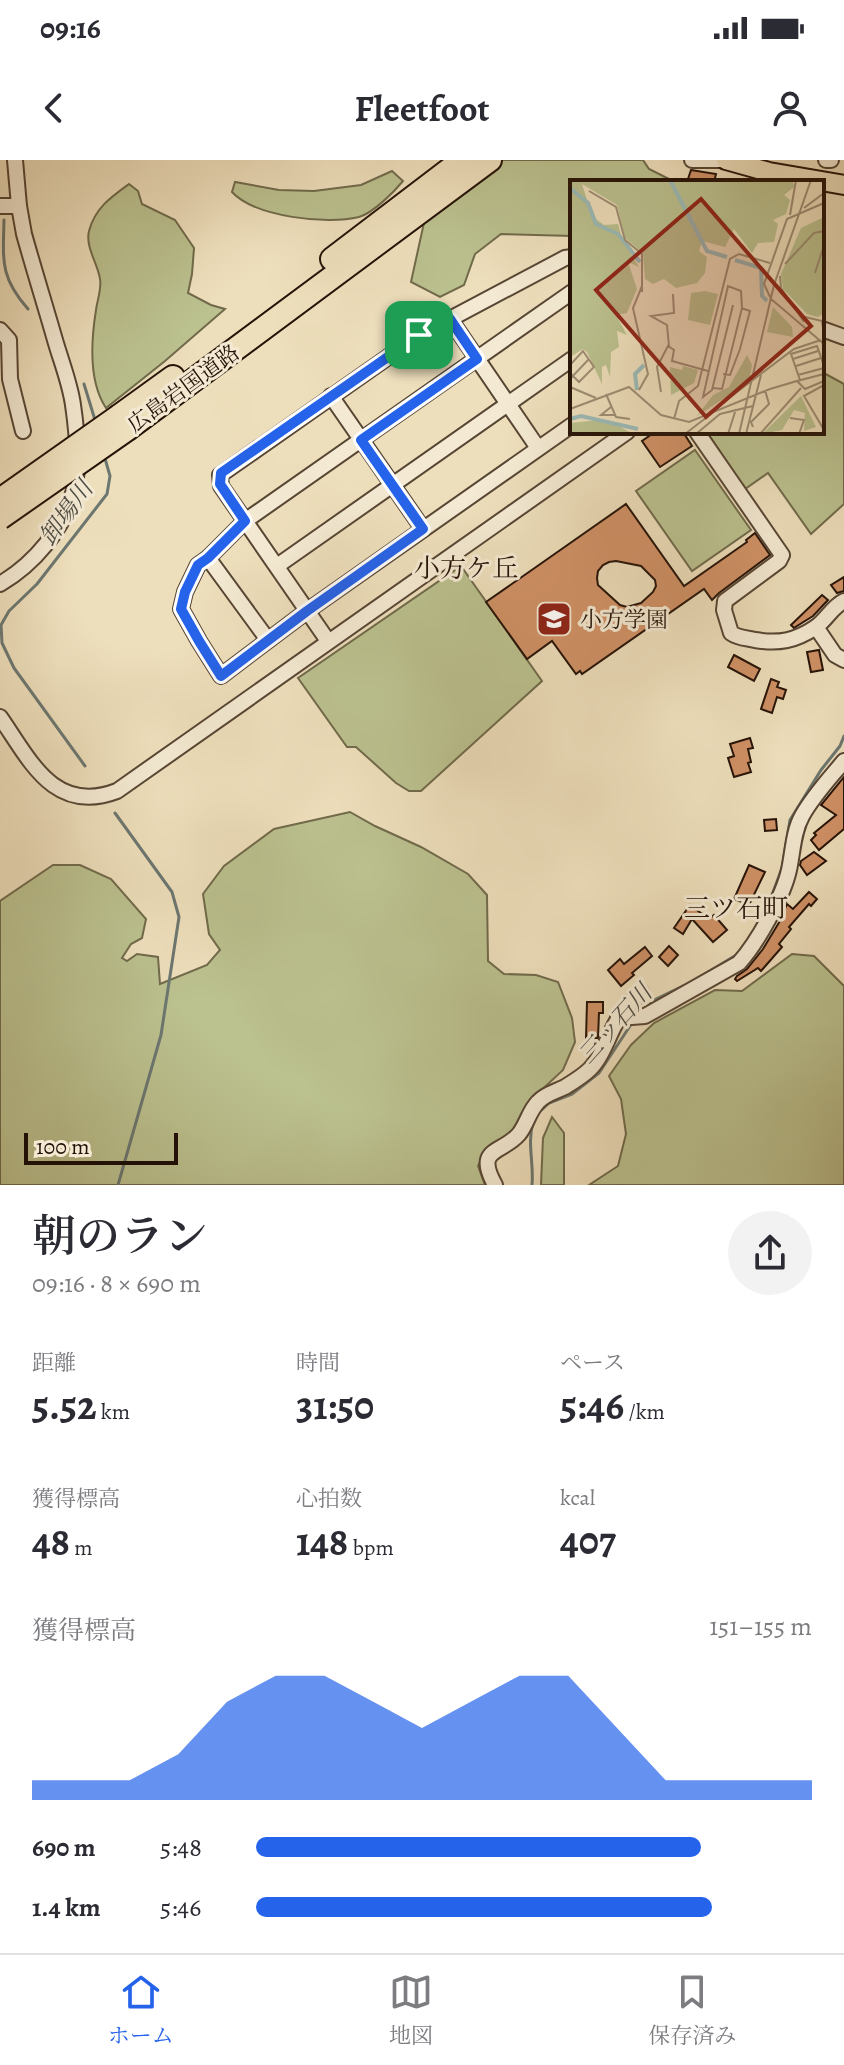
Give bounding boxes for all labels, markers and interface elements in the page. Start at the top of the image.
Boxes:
text: 09:16 [40,8,101,48]
text: Fleetfoot [354,84,490,133]
icon: back [32,86,76,130]
icon: person [768,86,812,130]
inset map [570,180,824,434]
pin [385,301,453,369]
icon: arrive [397,313,441,357]
street label: 広島岩国道路 [121,338,246,440]
water label: 卸場川 [32,472,102,552]
district label: 小方ケ丘 [414,551,518,586]
school or university icon: 小方学園 [535,600,573,638]
place label: 小方学園 [580,605,668,635]
district label: 三ツ石町 [684,891,788,926]
water label: 三ッ石川 [571,975,661,1070]
scale bar [24,1129,178,1165]
text: 100 m [36,1132,90,1162]
text: 朝のラン [32,1206,208,1266]
button: share [728,1211,812,1295]
text: 09:16 · 8 × 690 m [32,1266,201,1301]
text: 距離 [32,1348,76,1378]
text: 時間 [296,1348,340,1378]
text: ペース [560,1348,625,1378]
text: 5.52 [32,1378,96,1433]
text: 31:50 [296,1378,374,1433]
text: 5:46 [560,1378,624,1433]
text: km [96,1397,130,1427]
text: /km [624,1397,665,1427]
text: kcal [560,1483,595,1513]
text: 獲得標高 [32,1484,120,1514]
text: 心拍数 [296,1484,362,1514]
text: 407 [560,1513,616,1568]
text: 48 [32,1514,70,1569]
text: 148 [296,1514,348,1569]
text: m [70,1533,93,1563]
text: bpm [348,1533,394,1563]
text: 151–155 m [709,1609,812,1644]
text: 獲得標高 [32,1613,136,1648]
text: 690 m [32,1830,96,1865]
text: 5:48 [160,1830,202,1865]
text: 1.4 km [32,1890,100,1925]
text: 5:46 [160,1890,201,1925]
tab: ホーム [108,1970,174,2051]
tab: 地図 [389,1970,433,2051]
tab: 保存済み [648,1970,736,2051]

